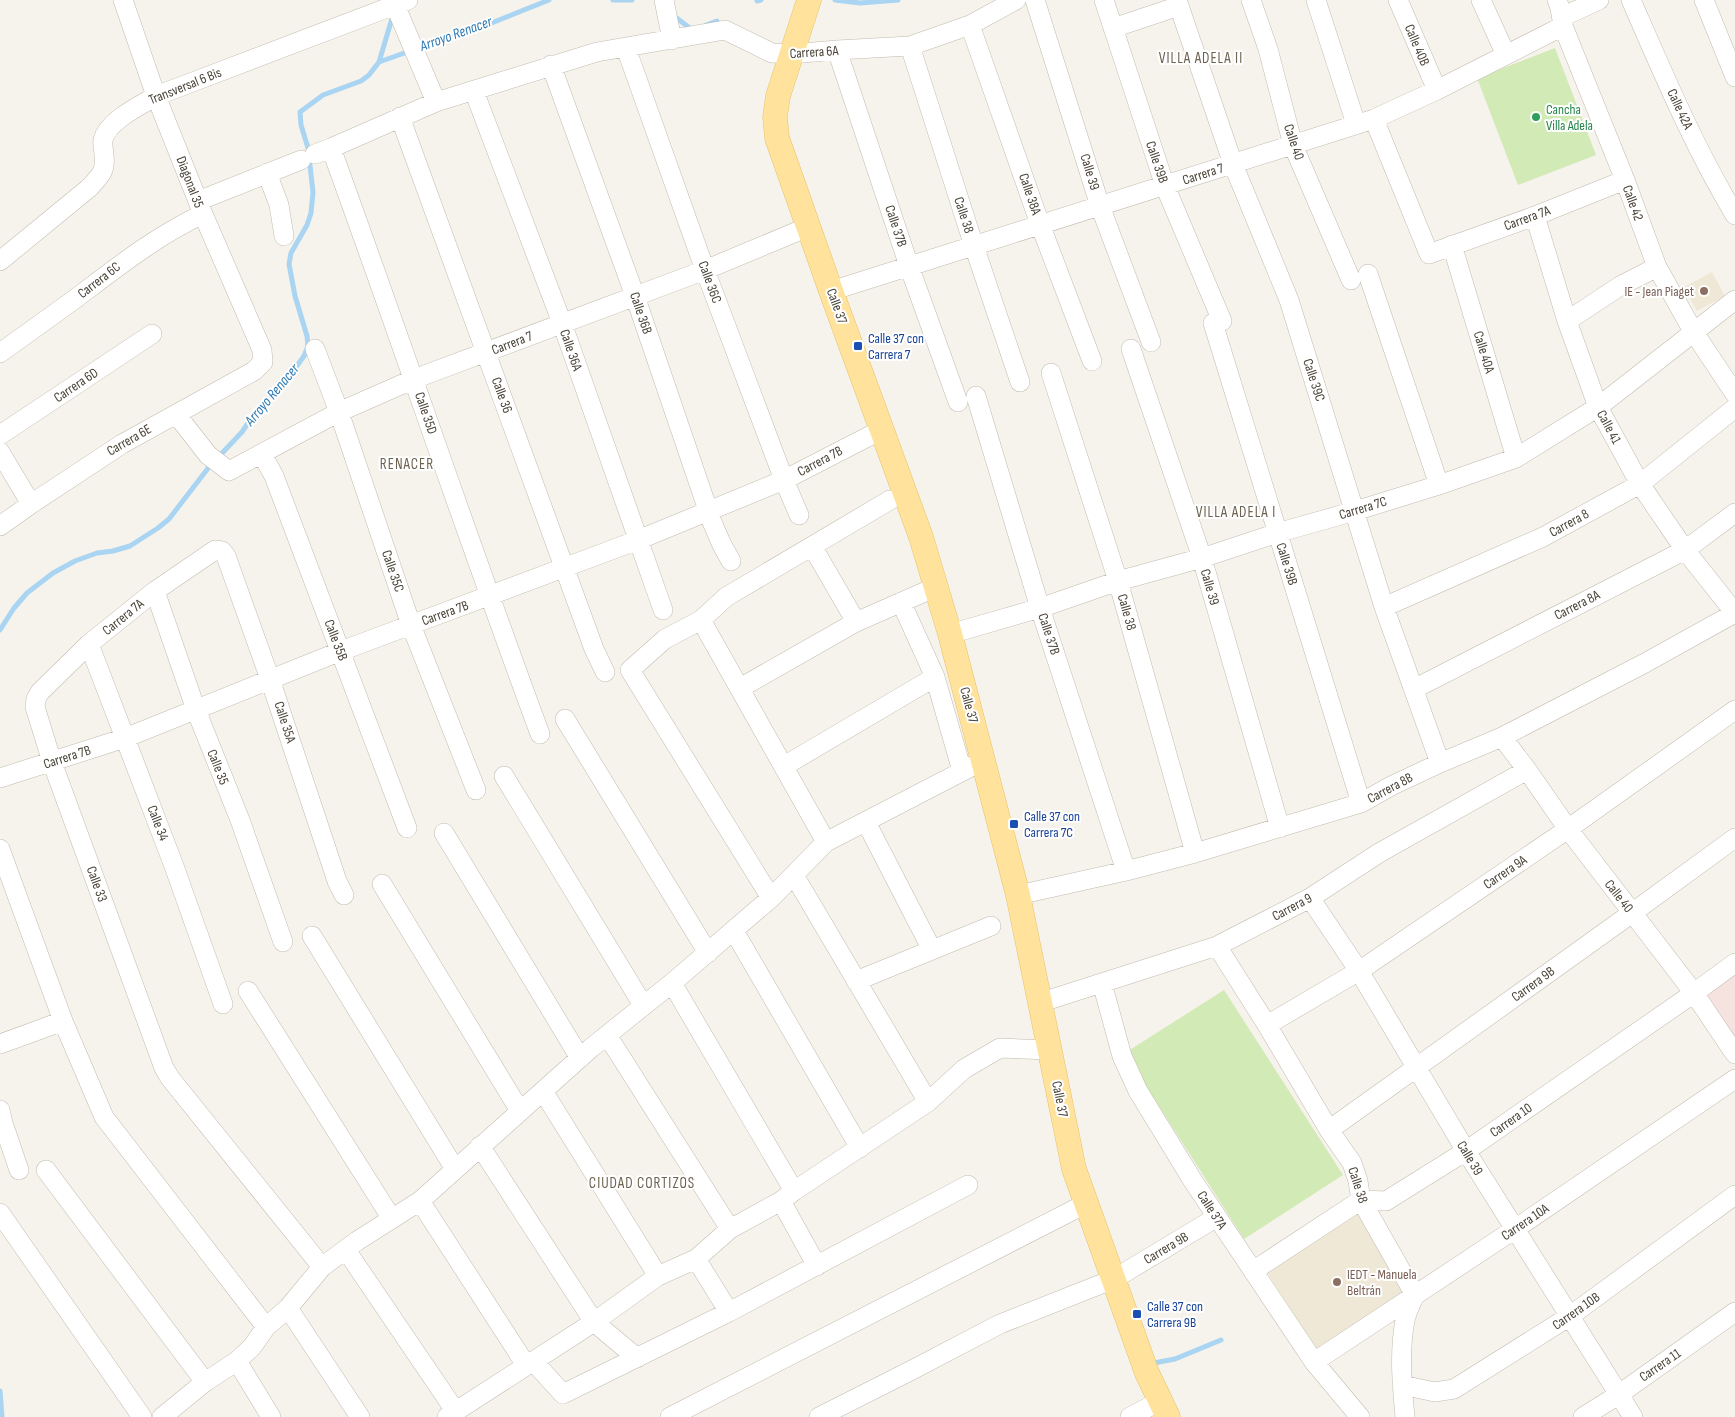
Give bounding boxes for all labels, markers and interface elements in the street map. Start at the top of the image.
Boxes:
water label: Arroyo Renacer [416,12,495,56]
street label: Calle 40B [1401,22,1433,68]
street label: Carrera 6A [789,42,840,62]
district label: VILLA ADELA II [1159,49,1243,68]
street label: Transversal 6 Bis [146,64,224,108]
street label: Calle 42A [1663,86,1697,133]
place label: Cancha Villa Adela [1546,101,1593,134]
marker: Cancha Villa Adela [1530,111,1542,123]
street label: Calle 40 [1280,122,1308,162]
street label: Calle 39B [1142,139,1172,185]
street label: Calle 39 [1076,152,1104,192]
street label: Diagonal 35 [172,154,208,211]
street label: Carrera 7 [1180,159,1226,189]
street label: Calle 38A [1015,171,1045,218]
street label: Calle 42 [1619,183,1647,223]
street label: Calle 38 [950,195,978,235]
street label: Carrera 7A [1501,201,1553,234]
street label: Calle 37B [881,203,911,249]
street label: Carrera 6C [74,258,124,302]
street label: Calle 36C [695,259,726,306]
place label: IE - Jean Piaget [1624,283,1694,300]
marker: IE - Jean Piaget [1698,285,1710,297]
street label: Calle 37 [823,286,851,326]
street label: Calle 36B [626,290,656,336]
street label: Carrera 7 [489,327,535,359]
street label: Calle 36A [556,327,586,374]
street label: Calle 40A [1470,329,1499,376]
place label: Calle 37 con Carrera 7 [868,330,924,363]
marker: Calle 37 con Carrera 7 [852,340,864,352]
street label: Calle 39C [1299,357,1329,404]
water label: Arroyo Renacer [240,359,304,431]
street label: Carrera 6D [51,364,101,406]
street label: Calle 36 [488,375,516,415]
street label: Calle 35D [411,390,441,436]
street label: Calle 41 [1593,407,1625,447]
street label: Carrera 6E [104,420,155,460]
street label: Carrera 7B [794,442,846,480]
district label: RENACER [380,455,434,474]
street label: Carrera 7C [1337,493,1389,523]
district label: VILLA ADELA I [1196,503,1276,522]
street label: Carrera 8 [1546,505,1592,541]
street label: Calle 39B [1273,541,1301,587]
street label: Calle 35C [378,548,408,594]
street label: Calle 39 [1197,567,1223,607]
street label: Carrera 8A [1551,586,1604,624]
street label: Calle 38 [1114,592,1140,632]
street label: Carrera 7A [99,595,148,639]
street label: Carrera 7B [419,597,471,629]
street label: Calle 37B [1034,611,1064,657]
street label: Calle 35B [320,617,352,663]
street label: Calle 37 [956,685,982,725]
street label: Calle 35A [270,699,300,746]
street label: Carrera 7B [41,741,93,773]
street label: Calle 35 [203,747,233,787]
street label: Carrera 8B [1364,769,1416,807]
street label: Calle 34 [143,803,173,843]
place label: Calle 37 con Carrera 7C [1024,808,1080,841]
marker: Calle 37 con Carrera 7C [1008,818,1020,830]
street label: Carrera 9A [1480,851,1531,893]
street label: Calle 33 [83,864,111,904]
street label: Calle 40 [1601,876,1637,916]
street label: Carrera 9 [1269,889,1315,925]
street label: Carrera 9B [1508,963,1558,1005]
street label: Calle 37 [1048,1079,1072,1119]
street label: Carrera 10 [1486,1099,1536,1141]
street label: Calle 39 [1453,1138,1487,1178]
street label: Calle 38 [1344,1165,1372,1205]
district label: CIUDAD CORTIZOS [589,1174,695,1193]
street label: Calle 37A [1193,1188,1231,1233]
street label: Carrera 10A [1498,1199,1553,1244]
street label: Carrera 9B [1141,1228,1191,1268]
place label: IEDT - Manuela Beltrán [1347,1266,1417,1299]
marker: IEDT - Manuela Beltrán [1331,1276,1343,1288]
street label: Carrera 10B [1549,1289,1603,1333]
place label: Calle 37 con Carrera 9B [1147,1298,1203,1331]
marker: Calle 37 con Carrera 9B [1131,1308,1143,1320]
street label: Carrera 11 [1636,1345,1684,1385]

